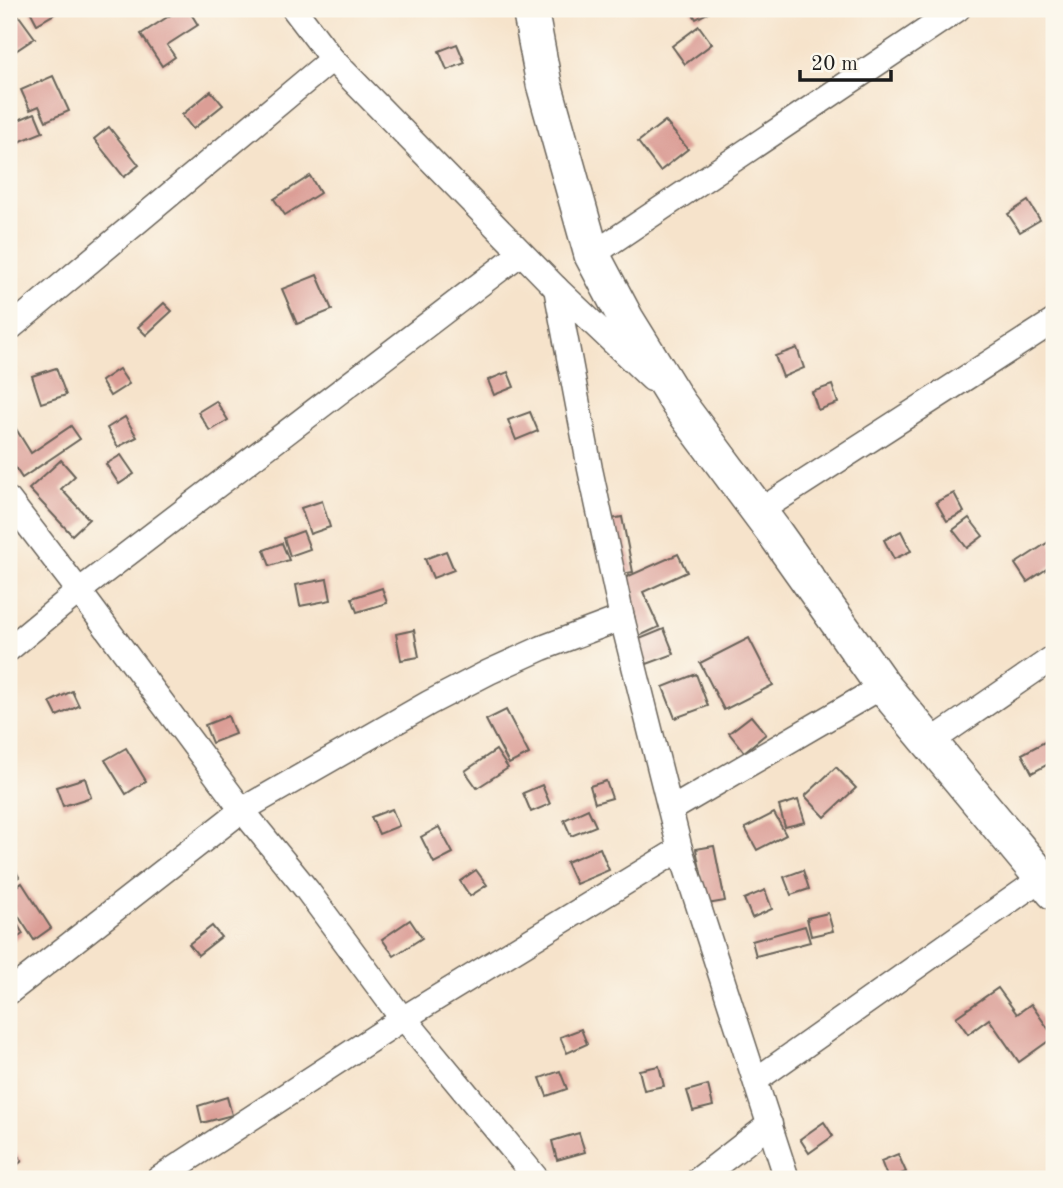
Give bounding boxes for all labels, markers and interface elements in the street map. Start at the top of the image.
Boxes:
scale bar [800,38,892,82]
text: 20 m [811,54,858,75]

